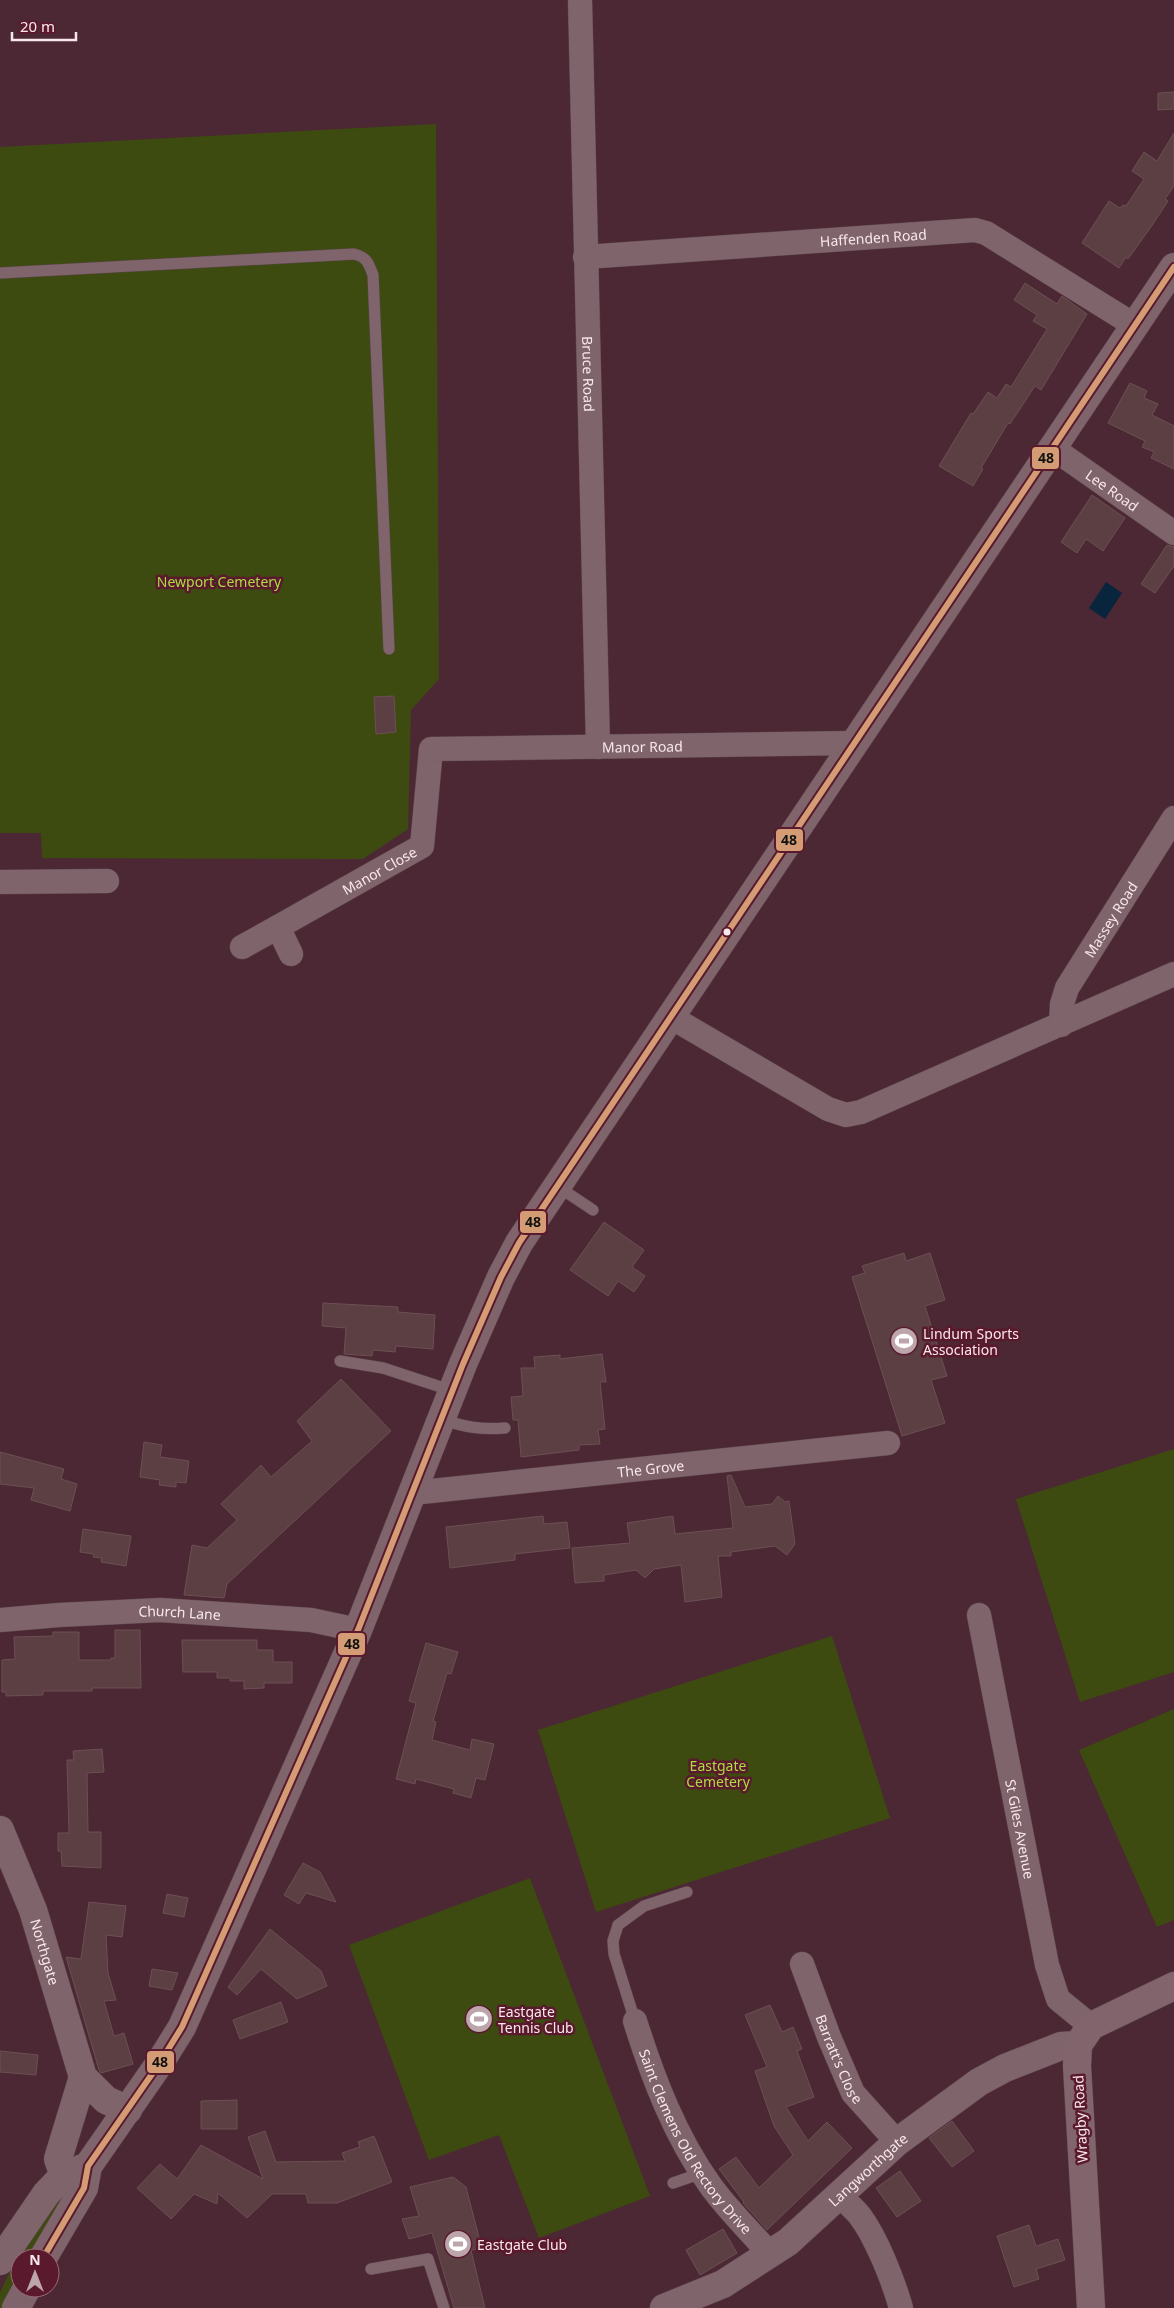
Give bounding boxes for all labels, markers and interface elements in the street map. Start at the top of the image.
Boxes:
scale bar [12,10,76,42]
text: 20 m [20,16,55,36]
street label: Haffenden Road [819,224,927,250]
street label: Bruce Road [579,336,599,412]
line badge: 48 [1031,446,1060,470]
text: 48 [1038,448,1054,467]
street label: Lee Road [1082,465,1143,515]
park label: Newport Cemetery [157,572,282,591]
street label: Manor Road [602,736,683,756]
line badge: 48 [775,828,804,852]
text: 48 [781,830,797,849]
street label: Manor Close [338,842,420,899]
street label: Massey Road [1079,878,1141,961]
unlabelled marker [722,927,732,937]
line badge: 48 [519,1210,547,1234]
text: 48 [525,1212,541,1231]
place label: Lindum Sports Association [923,1324,1019,1359]
sports icon: Lindum Sports Association [889,1326,919,1356]
street label: The Grove [616,1455,685,1481]
street label: Church Lane [138,1600,221,1624]
line badge: 48 [337,1632,366,1656]
text: 48 [344,1634,360,1653]
park label: Eastgate Cemetery [686,1756,751,1791]
street label: St Giles Avenue [1002,1777,1040,1881]
street label: Northgate [27,1916,64,1987]
place label: Eastgate Tennis Club [498,2002,574,2037]
sports icon: Eastgate Tennis Club [464,2004,494,2034]
street label: Barratt's Close [812,2012,867,2107]
street label: Saint Clemens Old Rectory Drive [635,2046,756,2238]
line badge: 48 [146,2050,175,2074]
text: 48 [152,2052,168,2071]
street label: Wragby Road [1068,2075,1092,2163]
street label: Langworthgate [824,2128,911,2210]
sports icon: Eastgate Club [443,2229,473,2259]
place label: Eastgate Club [477,2235,567,2254]
north arrow [10,2248,60,2298]
text: N [29,2250,41,2269]

